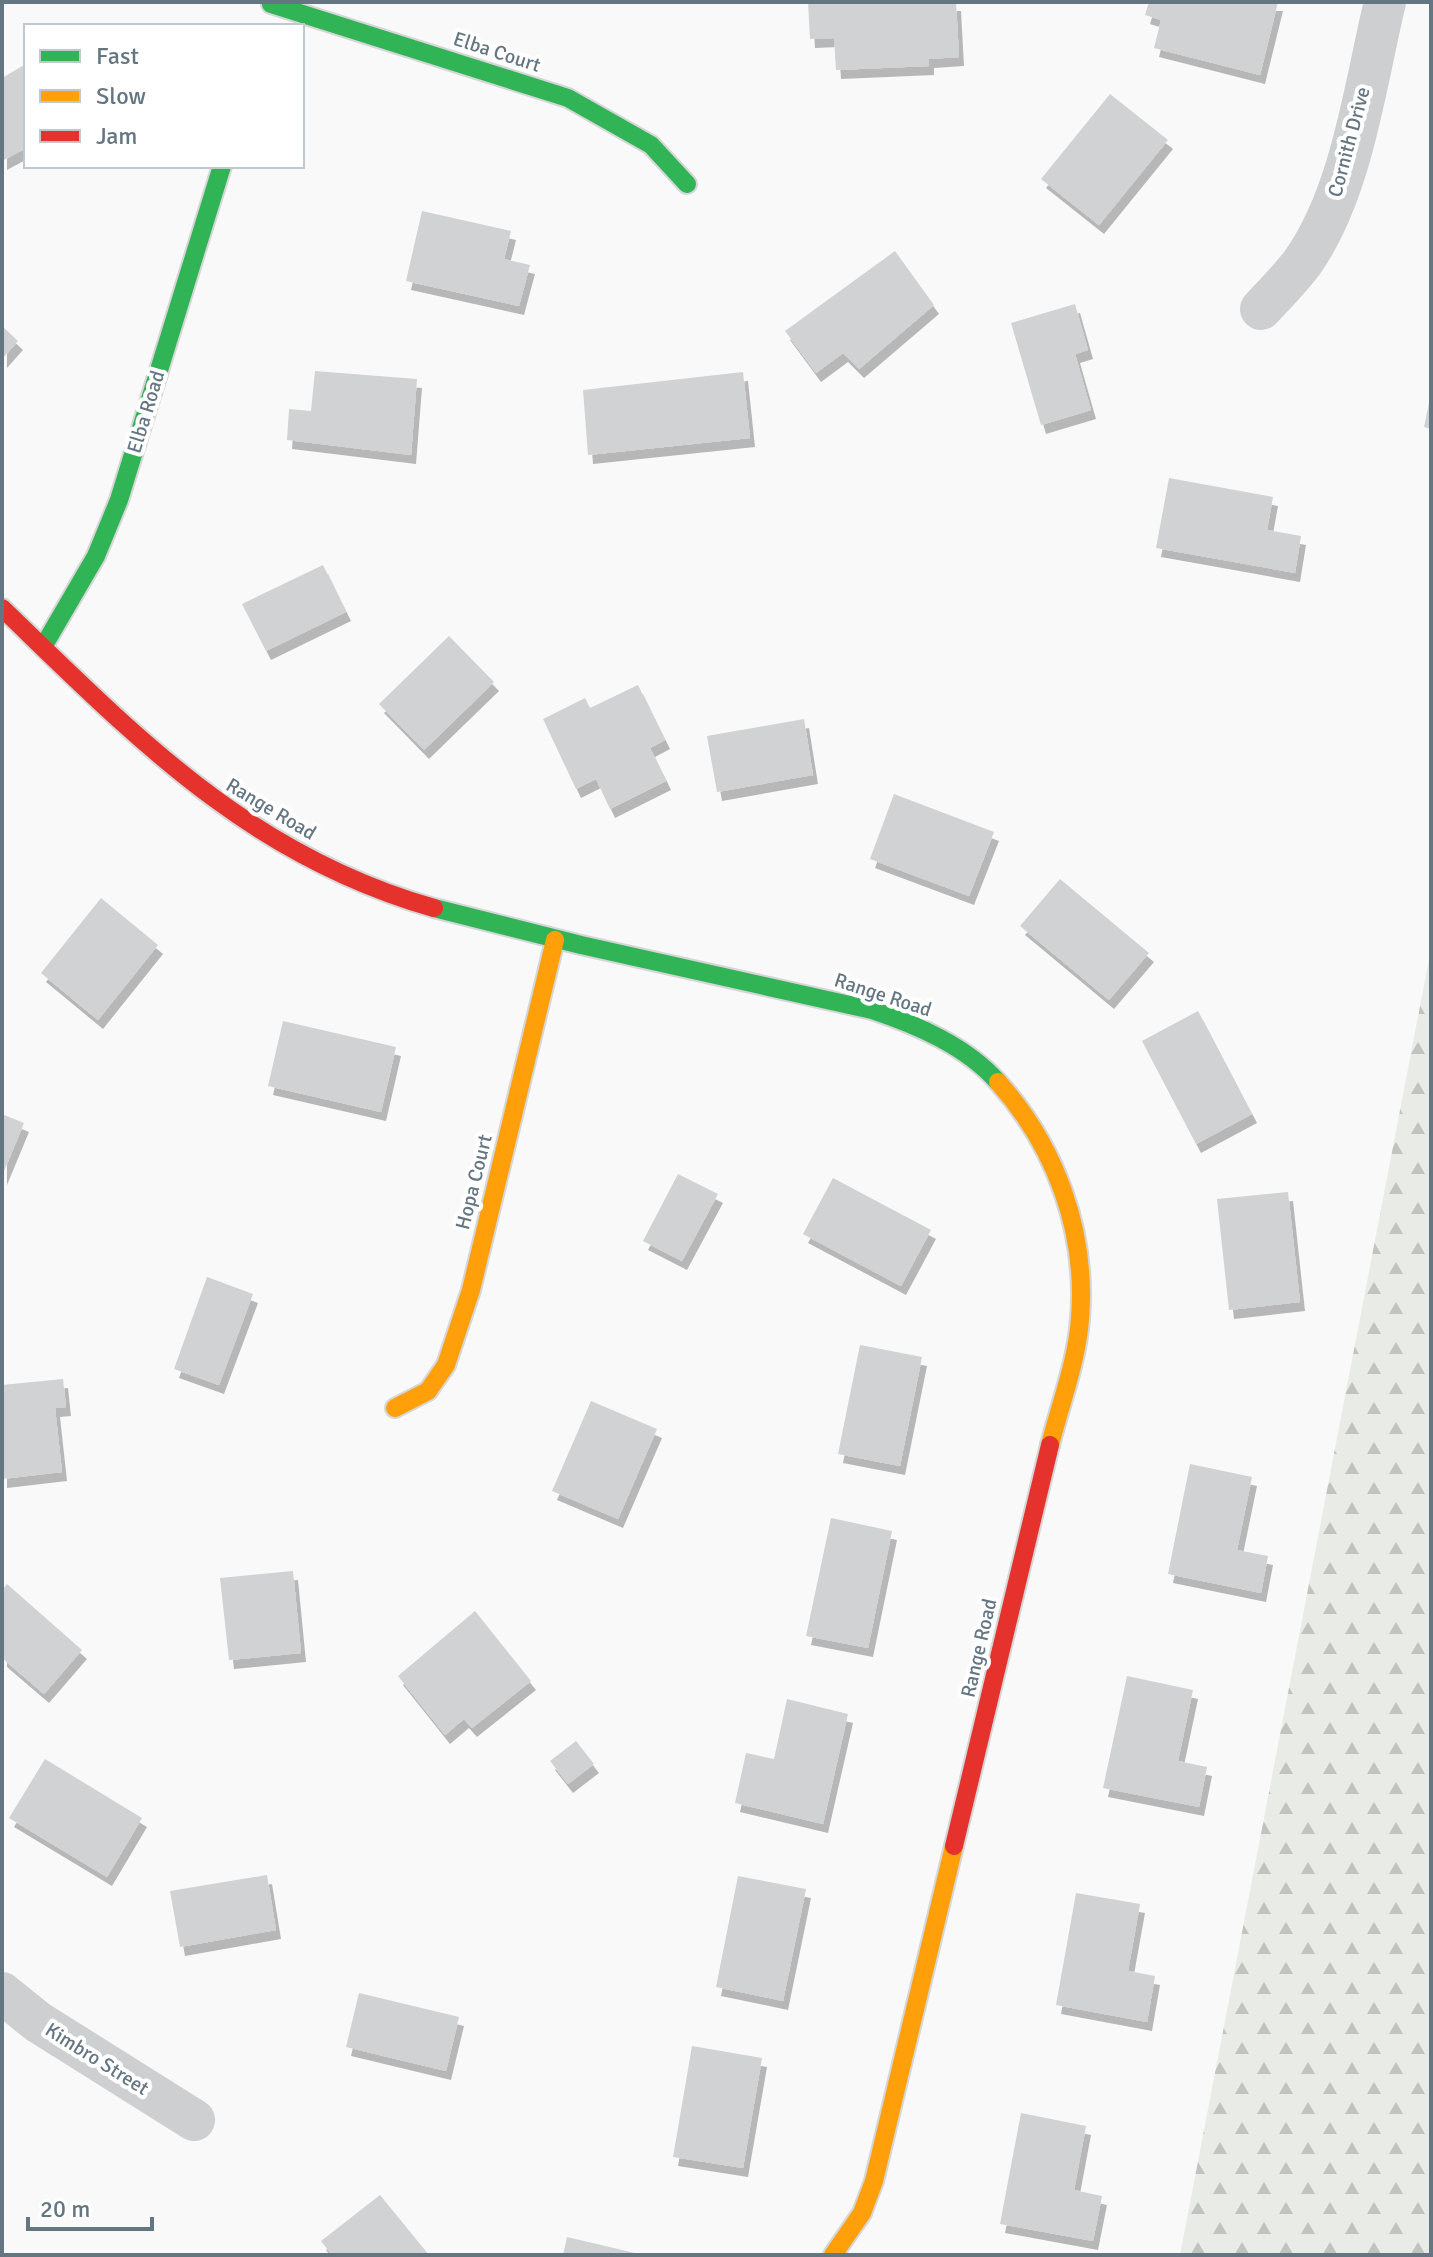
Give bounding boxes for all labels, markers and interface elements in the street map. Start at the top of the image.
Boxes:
legend [24,24,304,168]
street label: Elba Court [450,26,544,78]
text: Fast [96,41,139,71]
text: Slow [96,81,146,111]
street label: Cornith Drive [1322,84,1376,200]
text: Jam [96,121,137,151]
street label: Elba Road [122,368,170,456]
street label: Range Road [221,772,321,846]
street label: Range Road [831,968,935,1022]
street label: Hopa Court [450,1132,498,1232]
street label: Range Road [955,1596,1003,1700]
street label: Kimbro Street [40,2017,154,2101]
scale bar [28,2181,152,2231]
text: 20 m [40,2194,90,2224]

